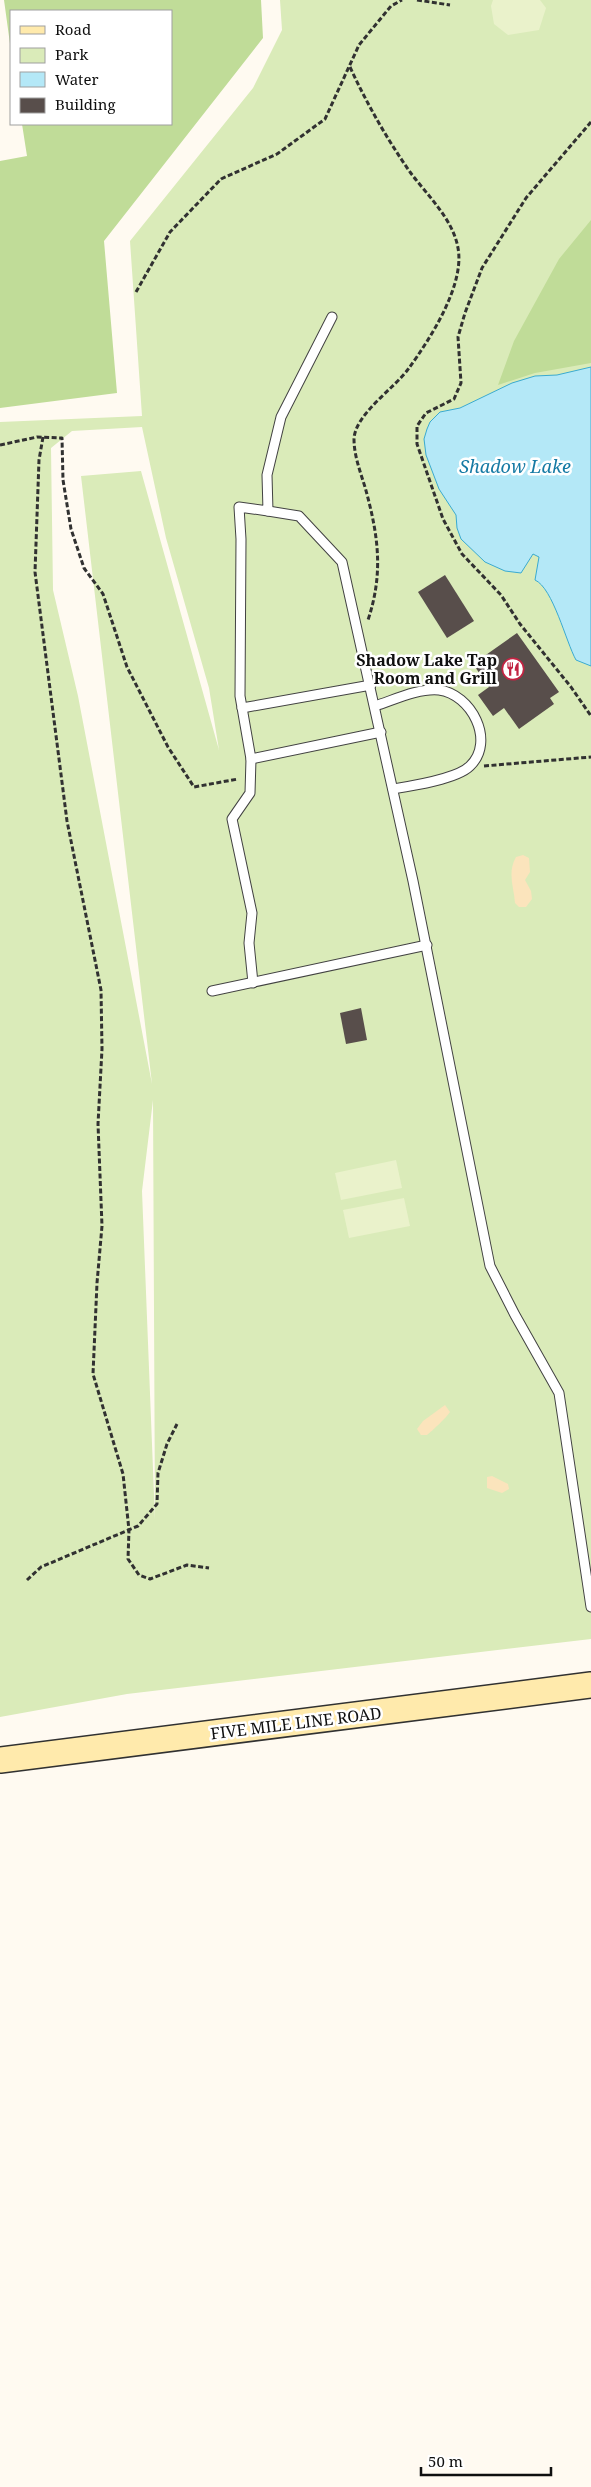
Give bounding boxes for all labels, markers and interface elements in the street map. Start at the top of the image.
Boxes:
legend [10,10,172,125]
text: Road [55,19,91,39]
text: Park [55,44,89,64]
text: Water [55,69,98,89]
text: Building [55,94,116,114]
water label: Shadow Lake [459,454,571,478]
place label: Shadow Lake Tap Room and Grill [356,649,497,689]
restaurant icon: Shadow Lake Tap Room and Grill [501,657,525,681]
street label: FIVE MILE LINE ROAD [209,1702,383,1744]
scale bar [421,2444,551,2476]
text: 50 m [428,2451,463,2471]

